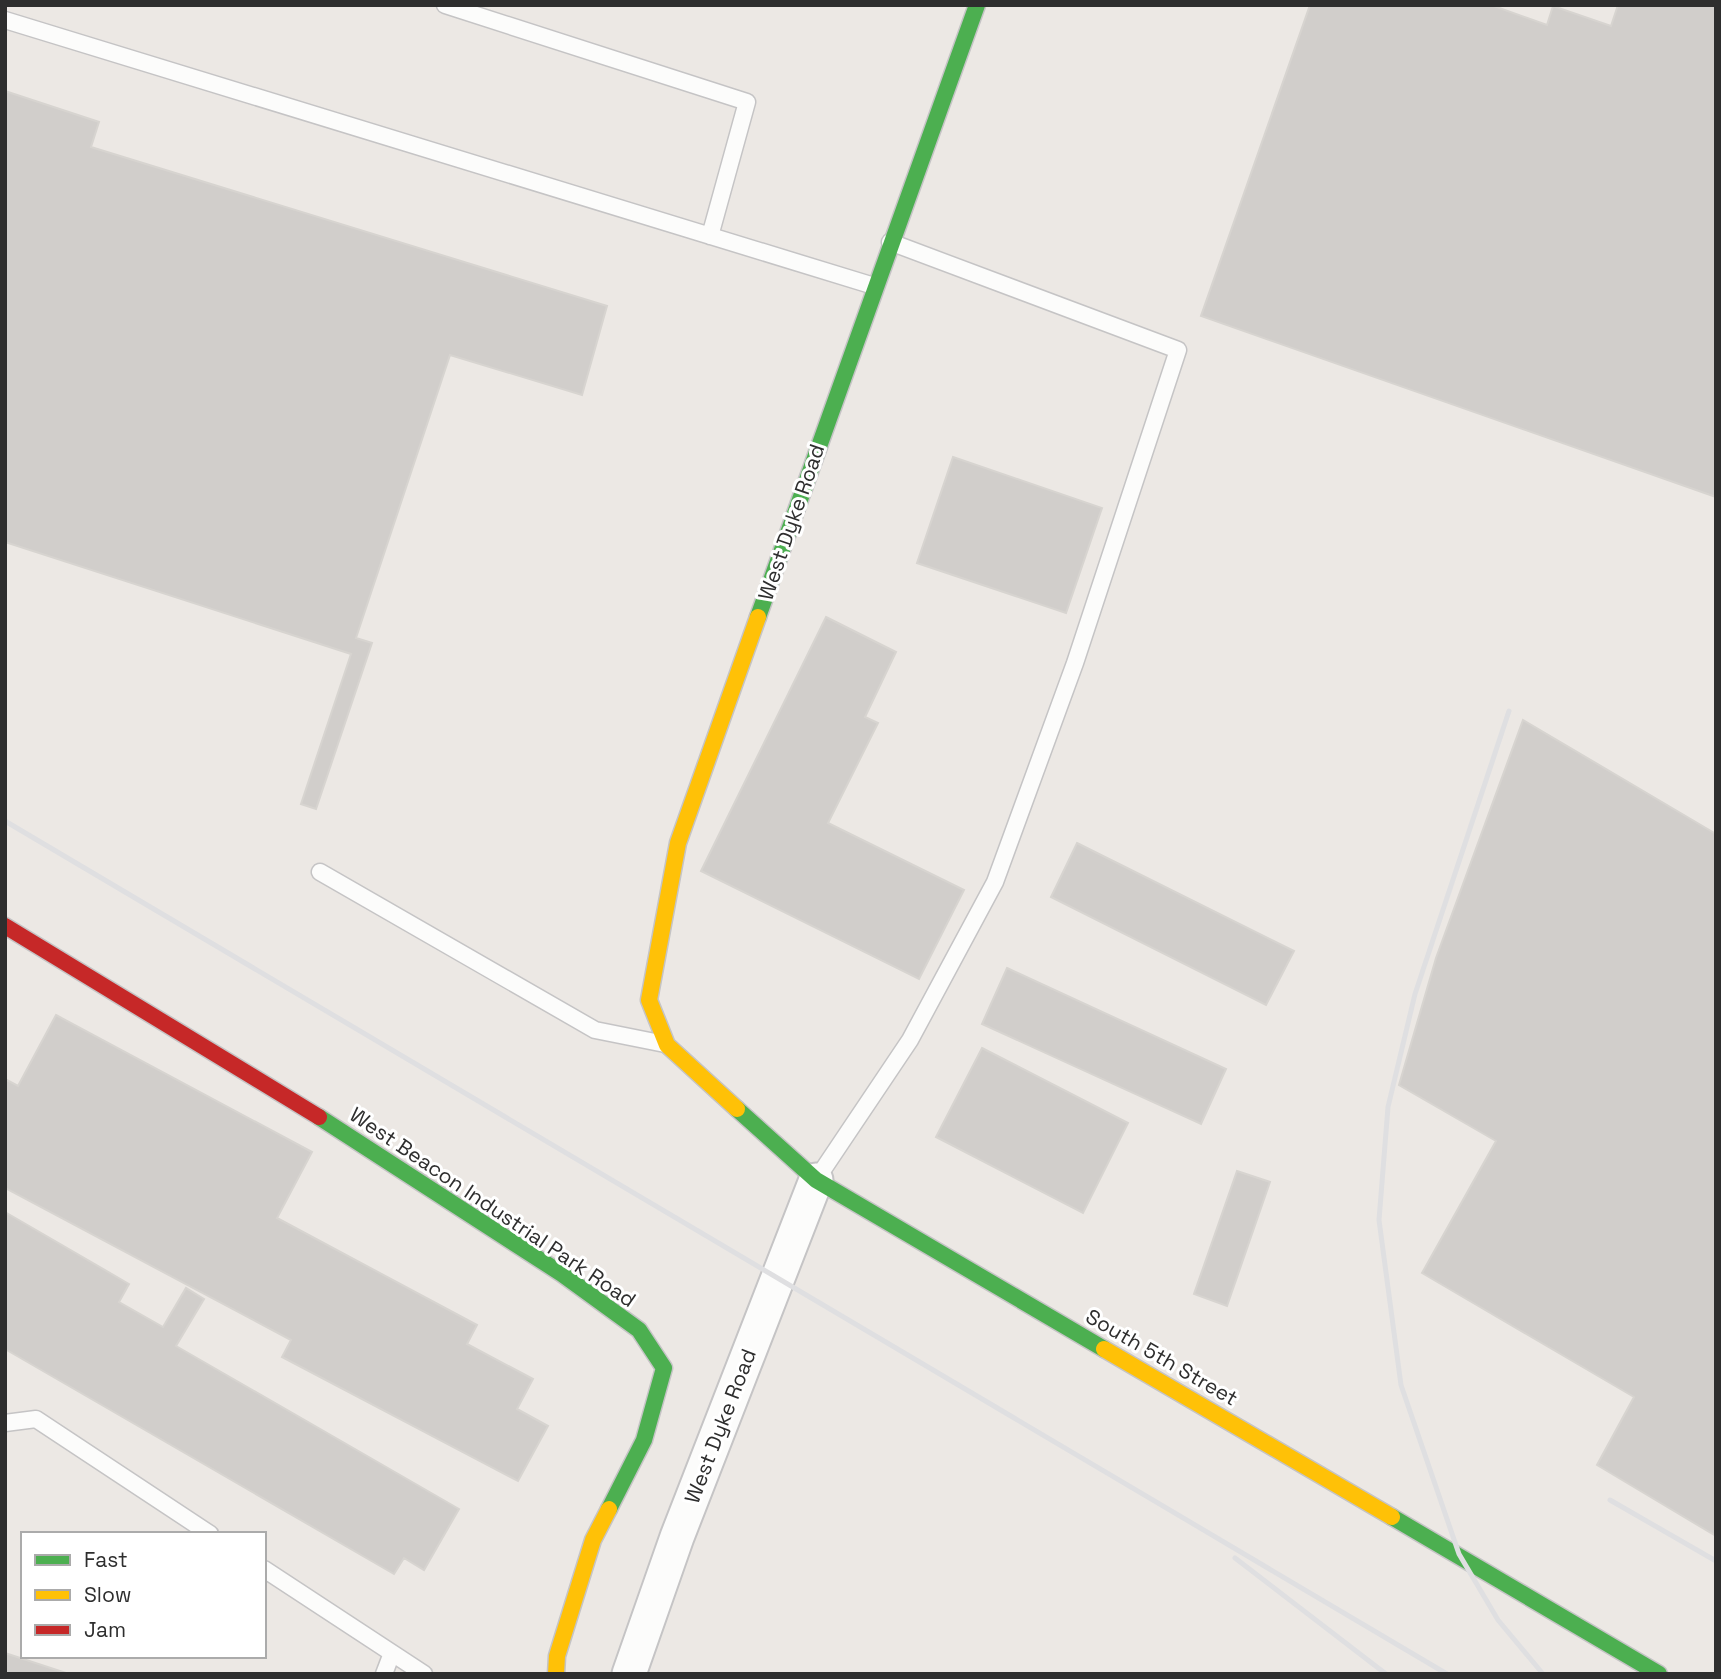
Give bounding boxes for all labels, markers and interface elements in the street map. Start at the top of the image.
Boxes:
street label: West Dyke Road [752,440,830,604]
street label: West Beacon Industrial Park Road [345,1101,641,1313]
street label: South 5th Street [1081,1302,1243,1412]
street label: West Dyke Road [678,1345,762,1507]
legend [21,1532,266,1658]
text: Fast [84,1546,128,1573]
text: Slow [84,1581,132,1608]
text: Jam [84,1616,126,1643]

